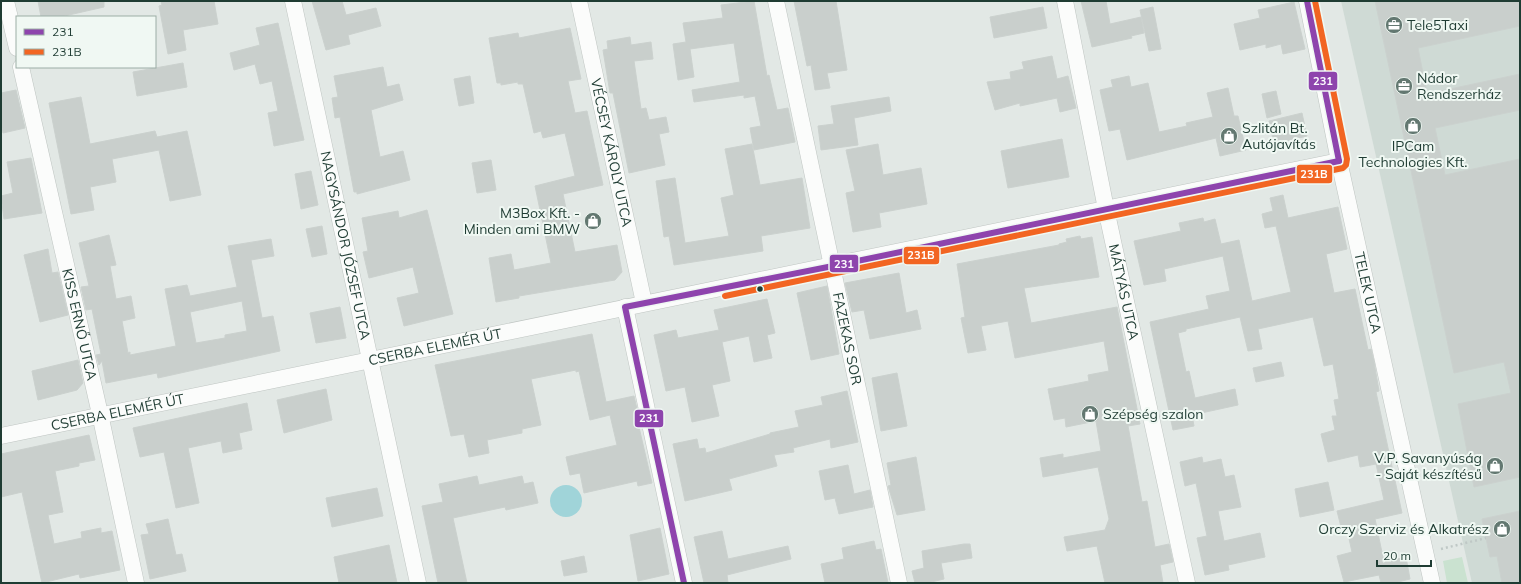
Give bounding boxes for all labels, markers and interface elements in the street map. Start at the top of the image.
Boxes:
office icon: Tele5Taxi [1384,15,1404,35]
legend [16,16,156,68]
place label: Tele5Taxi [1407,16,1468,34]
text: 231 [52,24,74,39]
text: 231B [52,44,82,59]
place label: Nádor Rendszerház [1417,69,1501,103]
line badge: 231 [1308,71,1338,91]
text: 231 [1313,74,1333,88]
office icon: Nádor Rendszerház [1394,76,1414,96]
street label: VÉCSEY KÁROLY UTCA [587,77,637,229]
shop icon: IPCam Technologies Kft. [1403,116,1423,136]
place label: Szlitán Bt. Autójavítás [1242,119,1316,153]
shop icon: Szlitán Bt. Autójavítás [1219,126,1239,146]
place label: IPCam Technologies Kft. [1358,137,1468,171]
street label: NAGYSÁNDOR JÓZSEF UTCA [316,149,375,342]
line badge: 231B [1296,164,1333,184]
text: 231B [1300,167,1328,181]
place label: M3Box Kft. - Minden ami BMW [464,204,580,238]
shop icon: M3Box Kft. - Minden ami BMW [583,211,603,231]
street label: MÁTYÁS UTCA [1105,242,1143,342]
line badge: 231B [903,246,940,265]
text: 231B [907,248,935,262]
street label: TELEK UTCA [1350,250,1386,336]
line badge: 231 [829,254,859,273]
text: 231 [834,257,854,271]
street label: KISS ERNŐ UTCA [58,267,101,383]
unlabelled marker [755,284,765,294]
street label: FAZEKAS SOR [829,291,866,387]
street label: CSERBA ELEMÉR ÚT [367,324,504,369]
street label: CSERBA ELEMÉR ÚT [49,389,186,435]
shop icon: Szépség szalon [1080,404,1100,424]
place label: Szépség szalon [1103,405,1204,423]
line badge: 231 [634,409,664,428]
text: 231 [639,411,659,425]
place label: V.P. Savanyúság - Saját készítésű [1374,449,1482,483]
shop icon: V.P. Savanyúság - Saját készítésű [1485,456,1505,476]
shop icon: Orczy Szerviz és Alkatrész [1492,519,1512,539]
place label: Orczy Szerviz és Alkatrész [1318,520,1489,538]
scale bar [1377,542,1431,568]
text: 20 m [1383,548,1411,563]

